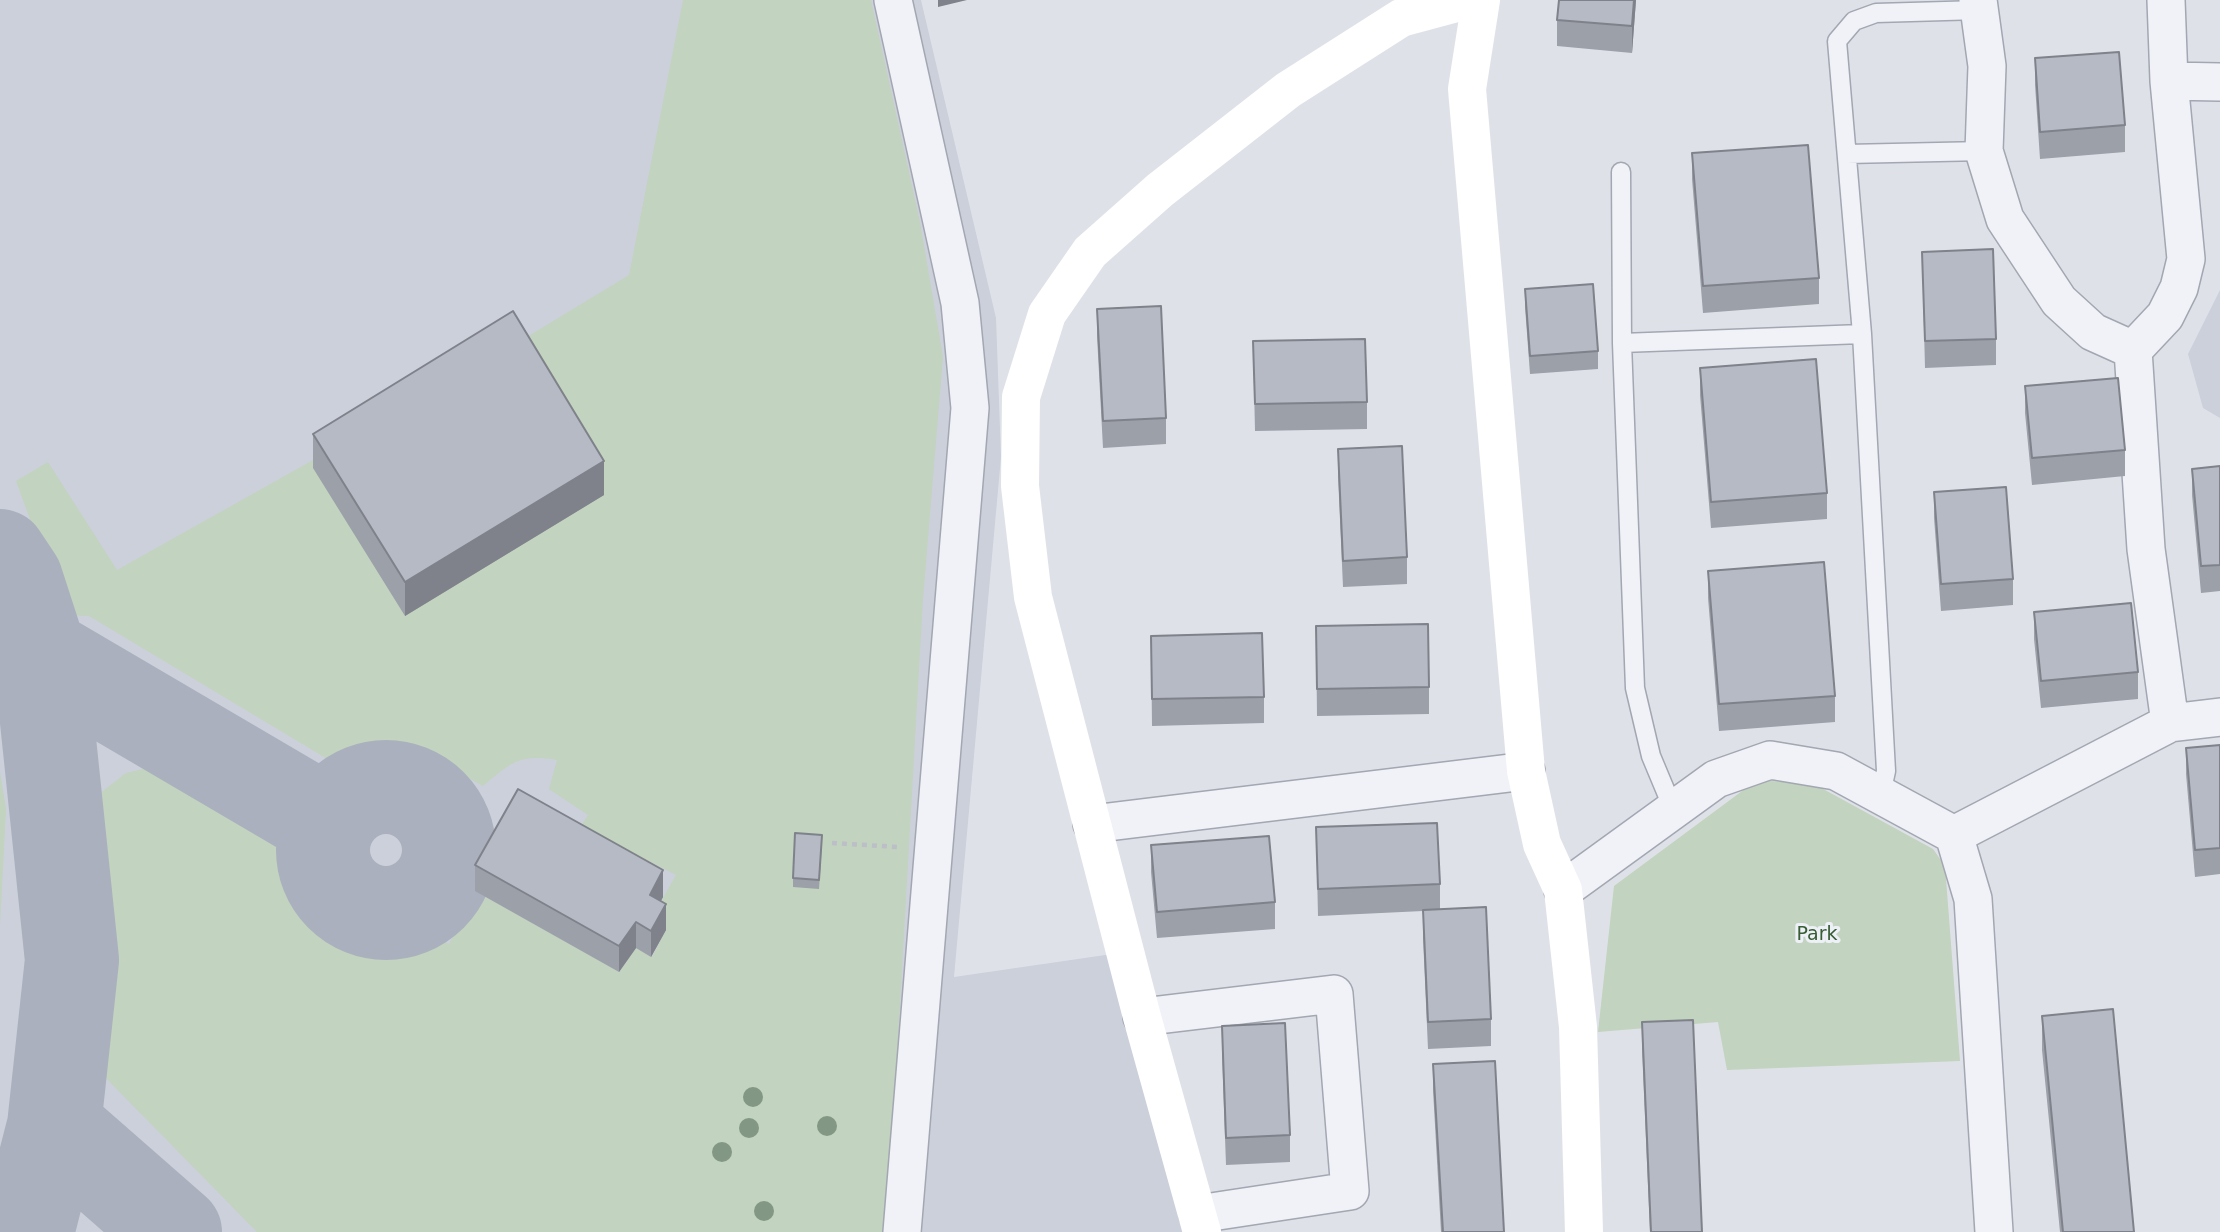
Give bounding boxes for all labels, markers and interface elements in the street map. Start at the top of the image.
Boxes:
park label: Park [1796,924,1838,946]

